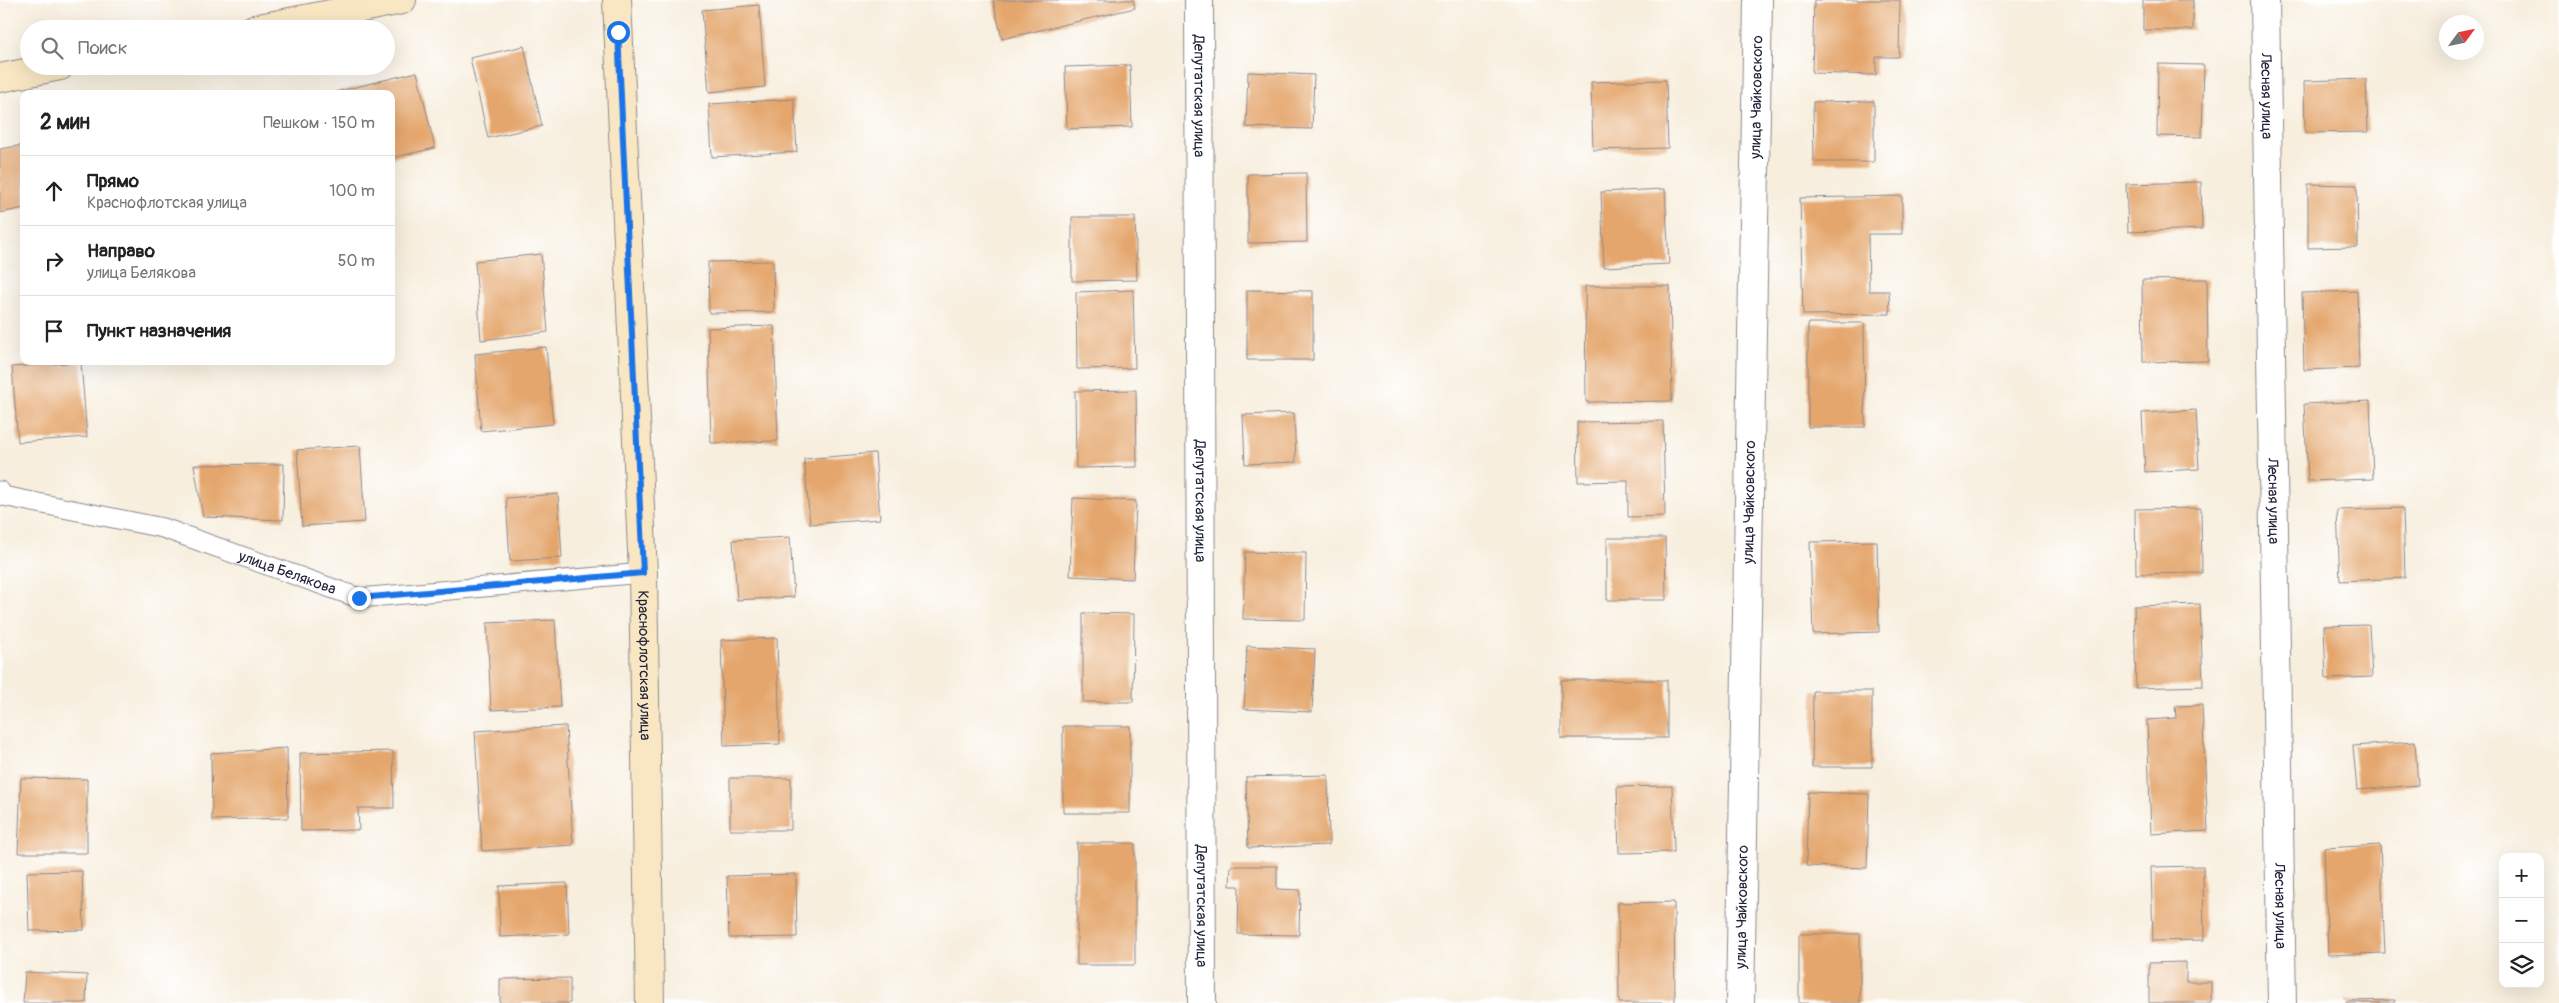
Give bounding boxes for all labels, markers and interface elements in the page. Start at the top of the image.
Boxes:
north arrow [2439,15,2484,60]
search box [20,20,395,75]
route start [607,21,630,44]
icon: search [38,34,66,62]
street label: Депутатская улица [1190,34,1209,157]
street label: улица Чайковского [1746,35,1767,160]
text: Поиск [78,36,128,60]
street label: Лесная улица [2256,52,2277,139]
text: 2 мин [40,109,90,136]
text: Пешком · 150 m [263,113,375,133]
text: Прямо [87,169,139,193]
icon: ahead [40,177,68,205]
text: 100 m [329,181,375,201]
text: Краснофлотская улица [87,193,247,213]
text: Направо [87,239,155,263]
icon: right [40,247,68,275]
text: 50 m [338,251,375,271]
text: улица Белякова [87,263,196,283]
icon: arrive [40,317,68,345]
text: Пункт назначения [87,319,231,343]
street label: Депутатская улица [1191,439,1210,562]
street label: улица Чайковского [1738,440,1760,565]
street label: Лесная улица [2263,457,2284,544]
street label: улица Белякова [235,546,339,599]
route end [348,587,371,610]
street label: Краснофлотская улица [634,590,655,741]
street label: Депутатская улица [1192,844,1211,967]
street label: улица Чайковского [1731,845,1752,970]
map controls [2499,853,2544,988]
button: + [2499,853,2544,898]
street label: Лесная улица [2270,862,2291,949]
button: − [2499,898,2544,943]
button: layers [2499,943,2544,988]

